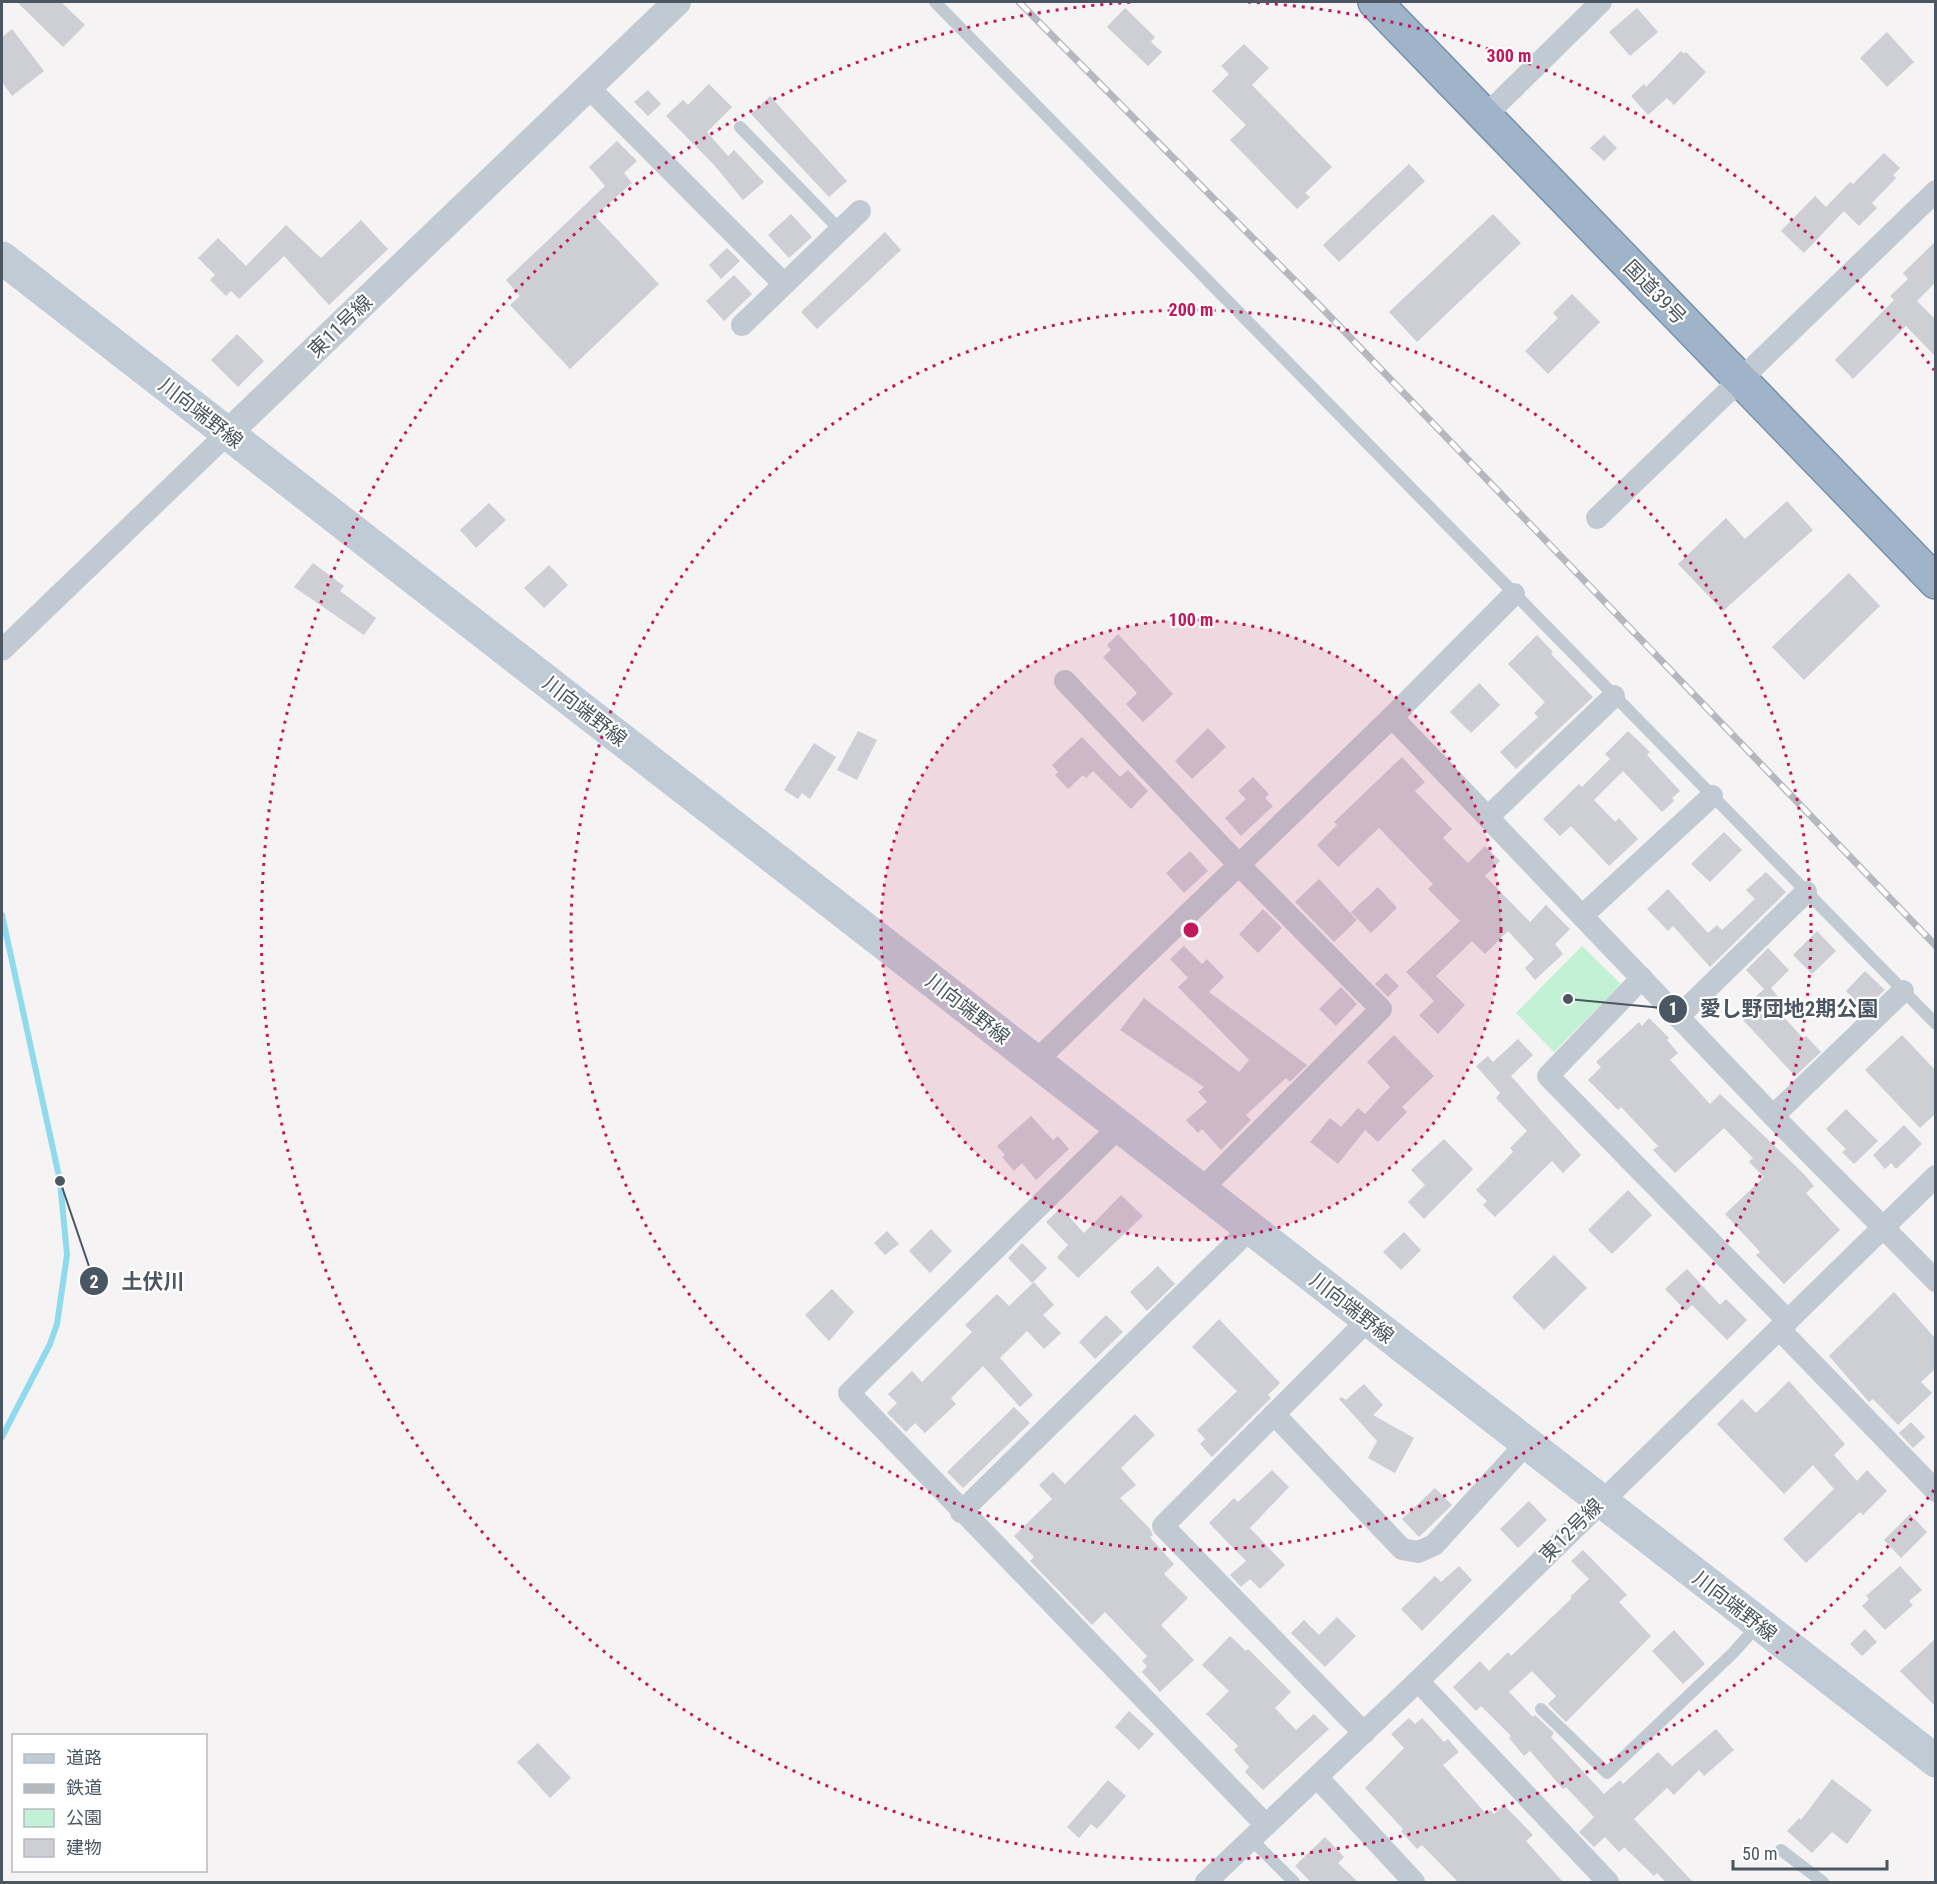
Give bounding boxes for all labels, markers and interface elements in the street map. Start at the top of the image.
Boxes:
text: 300 m [1487,45,1531,66]
street label: 国道39号 [1619,255,1691,329]
street label: 東11号線 [303,290,377,362]
text: 200 m [1169,299,1213,320]
street label: 川向端野線 [154,373,248,453]
text: 100 m [1169,609,1213,630]
street label: 川向端野線 [538,671,632,751]
centre of rings [1181,920,1201,940]
street label: 川向端野線 [921,969,1015,1049]
callout: 愛し野団地2期公園 [1658,989,1891,1028]
text: 愛し野団地2期公園 [1700,997,1878,1021]
text: 1 [1668,998,1678,1019]
callout: 土伏川 [79,1262,196,1301]
street label: 川向端野線 [1305,1268,1399,1348]
text: 土伏川 [122,1270,185,1294]
text: 2 [89,1271,99,1292]
street label: 東12号線 [1534,1493,1608,1567]
street label: 川向端野線 [1688,1566,1782,1646]
legend [12,1734,207,1872]
text: 道路 [66,1747,102,1768]
text: 鉄道 [66,1777,102,1798]
text: 公園 [66,1807,102,1828]
scale bar [1733,1833,1888,1871]
text: 建物 [66,1837,102,1858]
text: 50 m [1742,1843,1777,1864]

